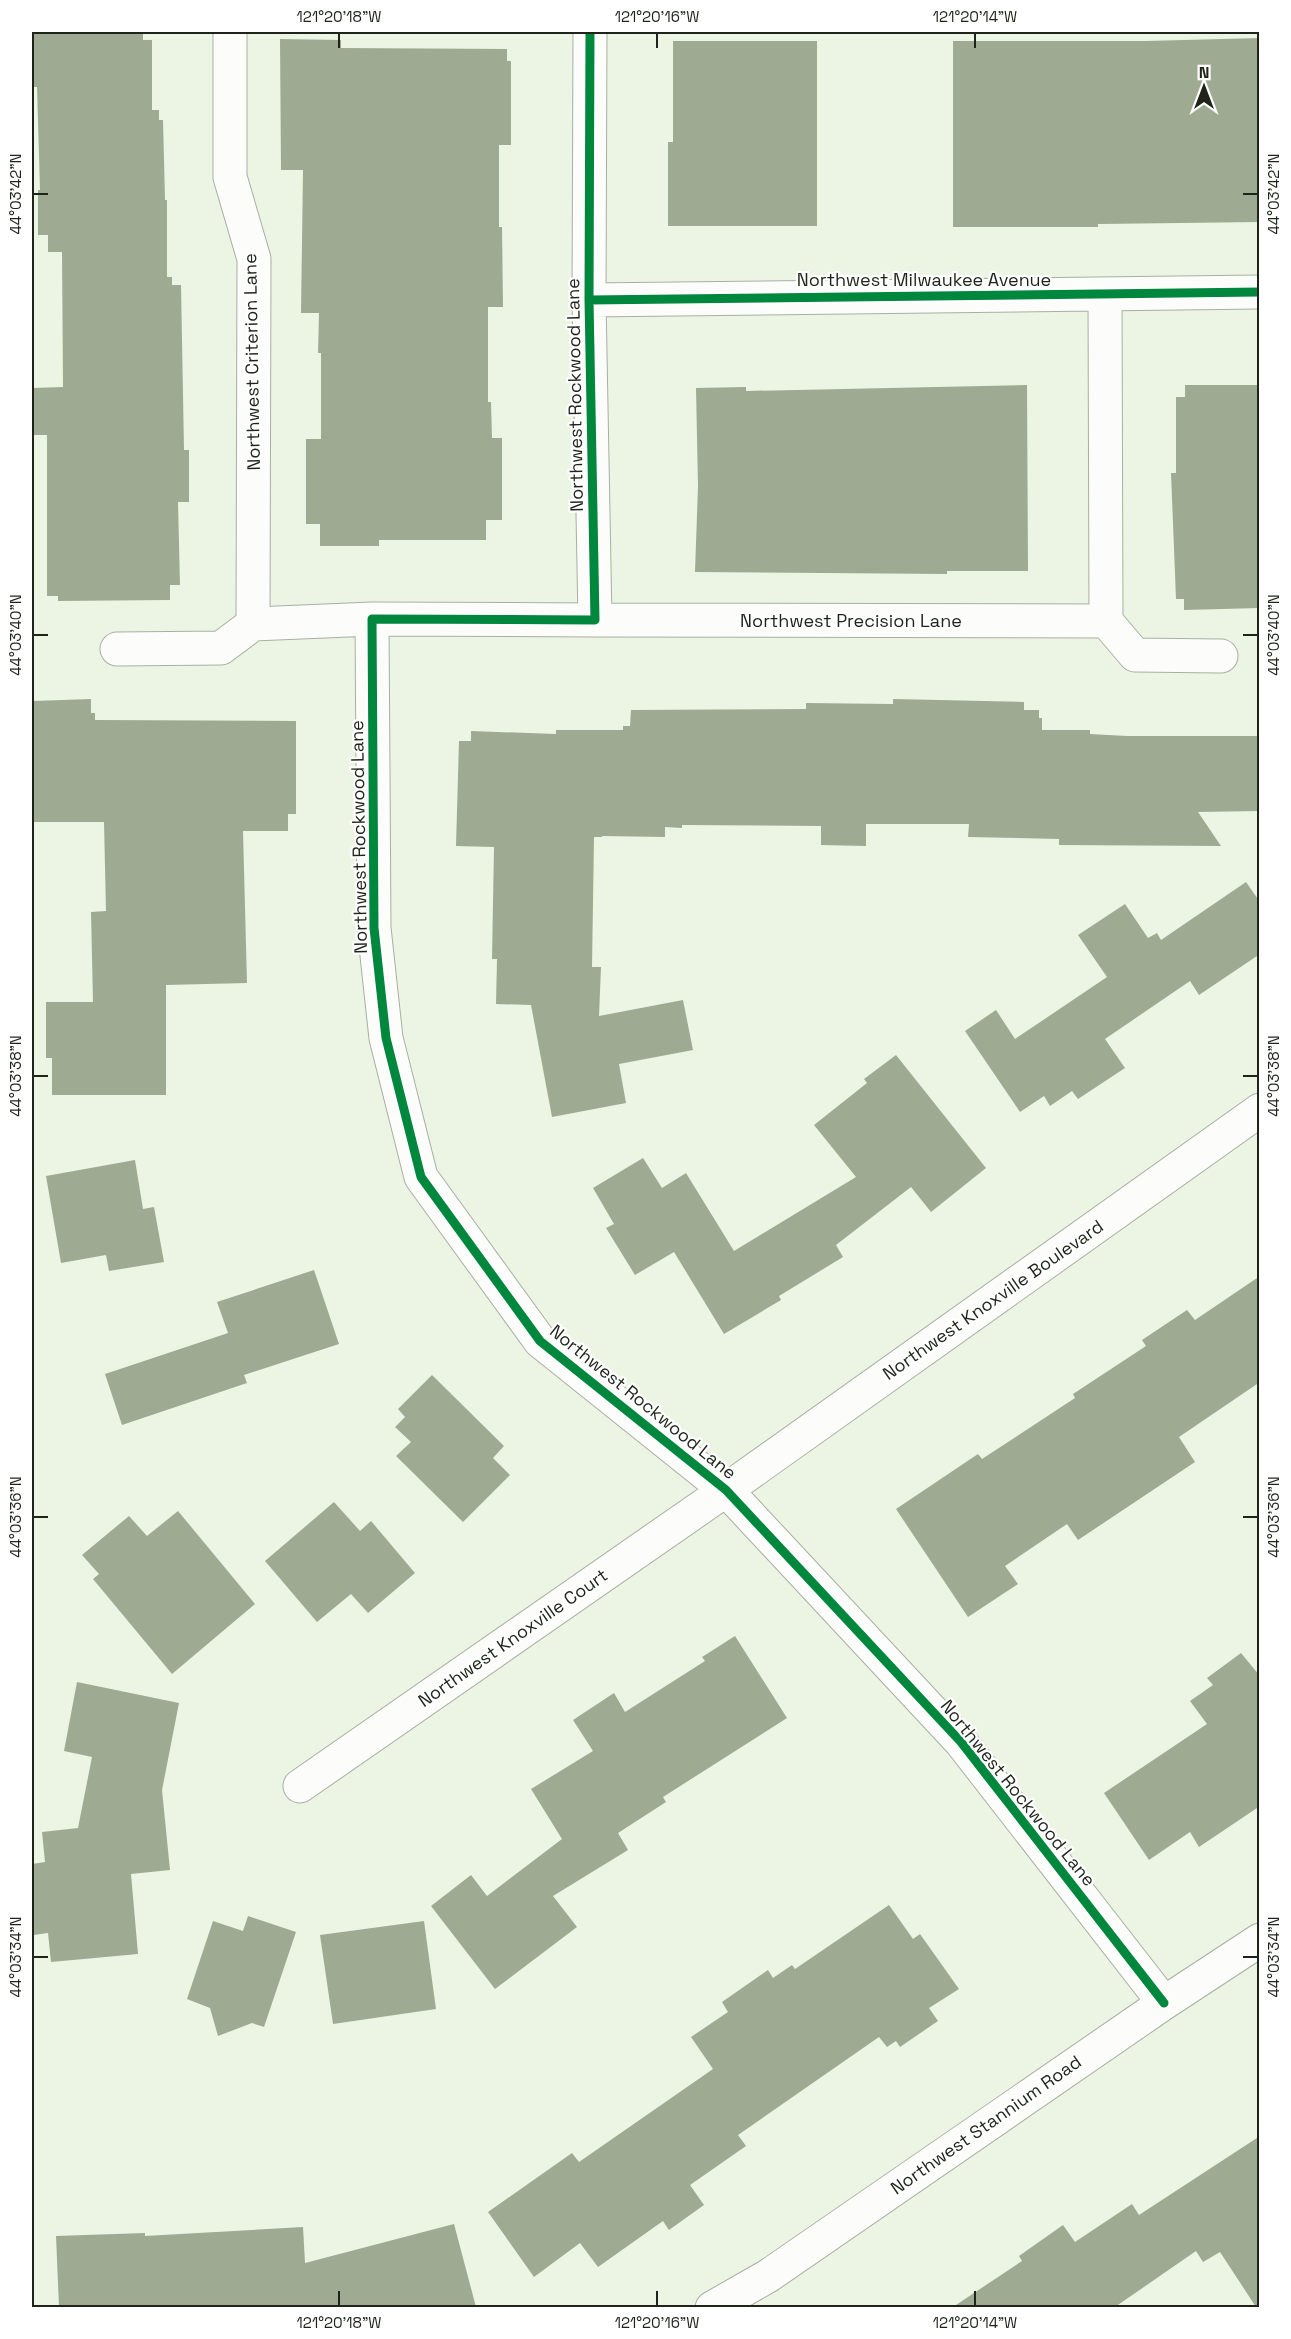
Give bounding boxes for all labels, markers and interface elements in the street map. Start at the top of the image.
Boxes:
text: 121°20'18"W [297,7,381,26]
text: 121°20'16"W [615,7,699,26]
text: 121°20'14"W [933,7,1017,26]
north arrow [1174,57,1234,117]
text: N [1199,62,1209,83]
text: 44°03'42"N [6,153,25,235]
text: 44°03'42"N [1264,153,1283,235]
street label: Northwest Criterion Lane [238,253,265,471]
street label: Northwest Milwaukee Avenue [797,268,1051,291]
street label: Northwest Rockwood Lane [561,278,588,512]
text: 44°03'40"N [6,594,25,676]
text: 44°03'40"N [1264,594,1283,676]
street label: Northwest Precision Lane [740,609,962,632]
street label: Northwest Rockwood Lane [345,720,372,954]
text: 44°03'38"N [6,1035,25,1117]
text: 44°03'38"N [1264,1035,1283,1117]
street label: Northwest Knoxville Boulevard [878,1214,1108,1385]
street label: Northwest Rockwood Lane [545,1319,741,1484]
text: 44°03'36"N [6,1476,25,1558]
text: 44°03'36"N [1264,1476,1283,1558]
street label: Northwest Knoxville Court [413,1563,612,1712]
street label: Northwest Rockwood Lane [936,1695,1101,1891]
text: 44°03'34"N [6,1916,25,1998]
text: 44°03'34"N [1264,1916,1283,1998]
street label: Northwest Stannium Road [886,2050,1086,2199]
text: 121°20'18"W [297,2313,381,2332]
text: 121°20'16"W [615,2313,699,2332]
text: 121°20'14"W [933,2313,1017,2332]

